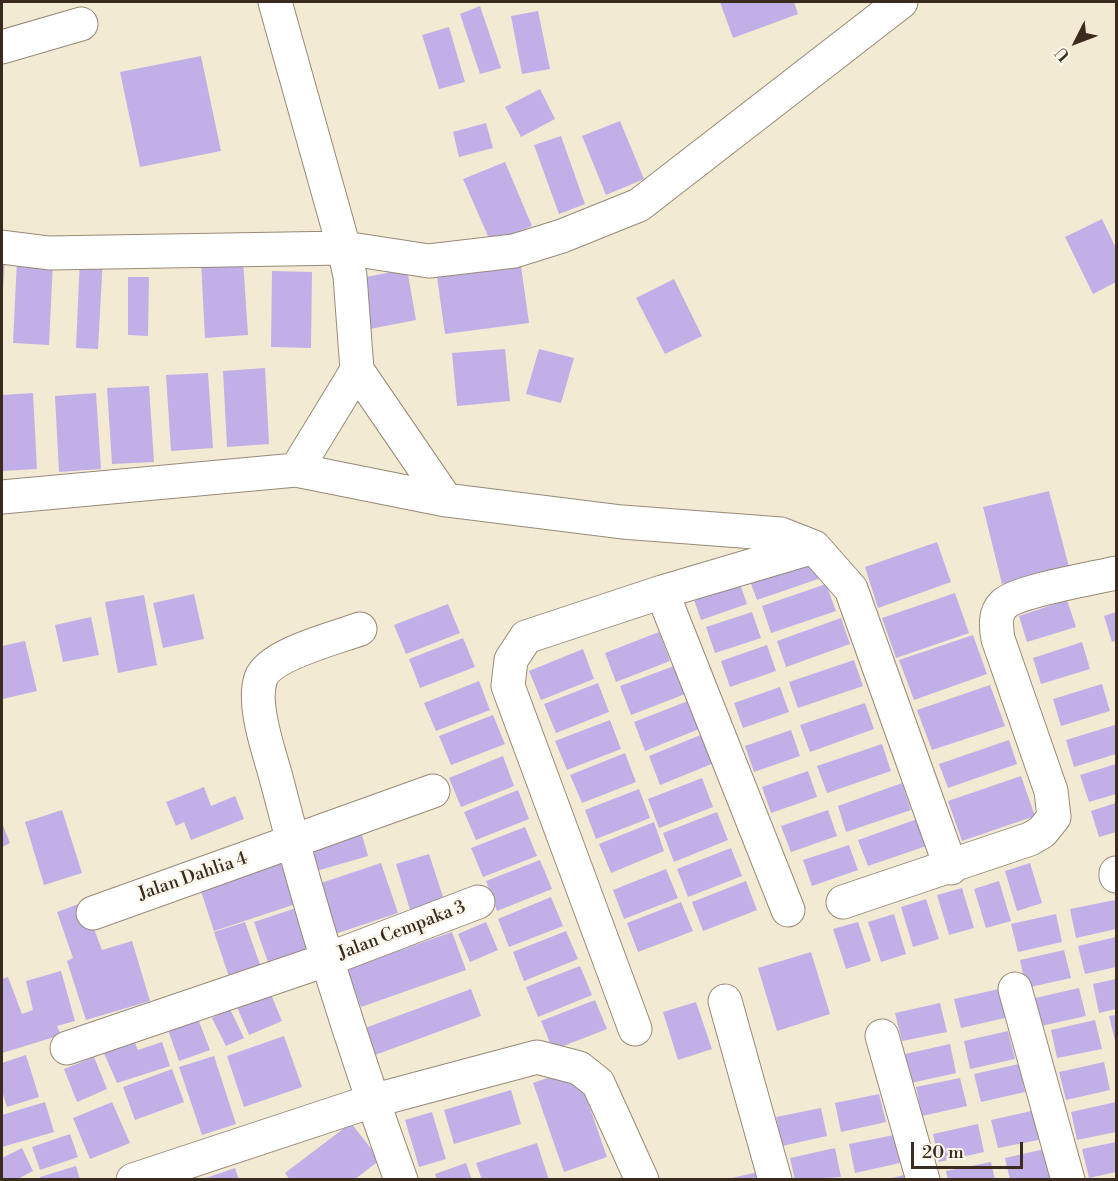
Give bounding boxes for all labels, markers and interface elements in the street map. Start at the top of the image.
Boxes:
north arrow [1046,12,1106,72]
text: U [1051,43,1074,65]
street label: Jalan Dahlia 4 [135,848,251,906]
street label: Jalan Cempaka 3 [335,897,469,965]
scale bar [914,1130,1026,1168]
text: 20 m [922,1141,964,1164]

